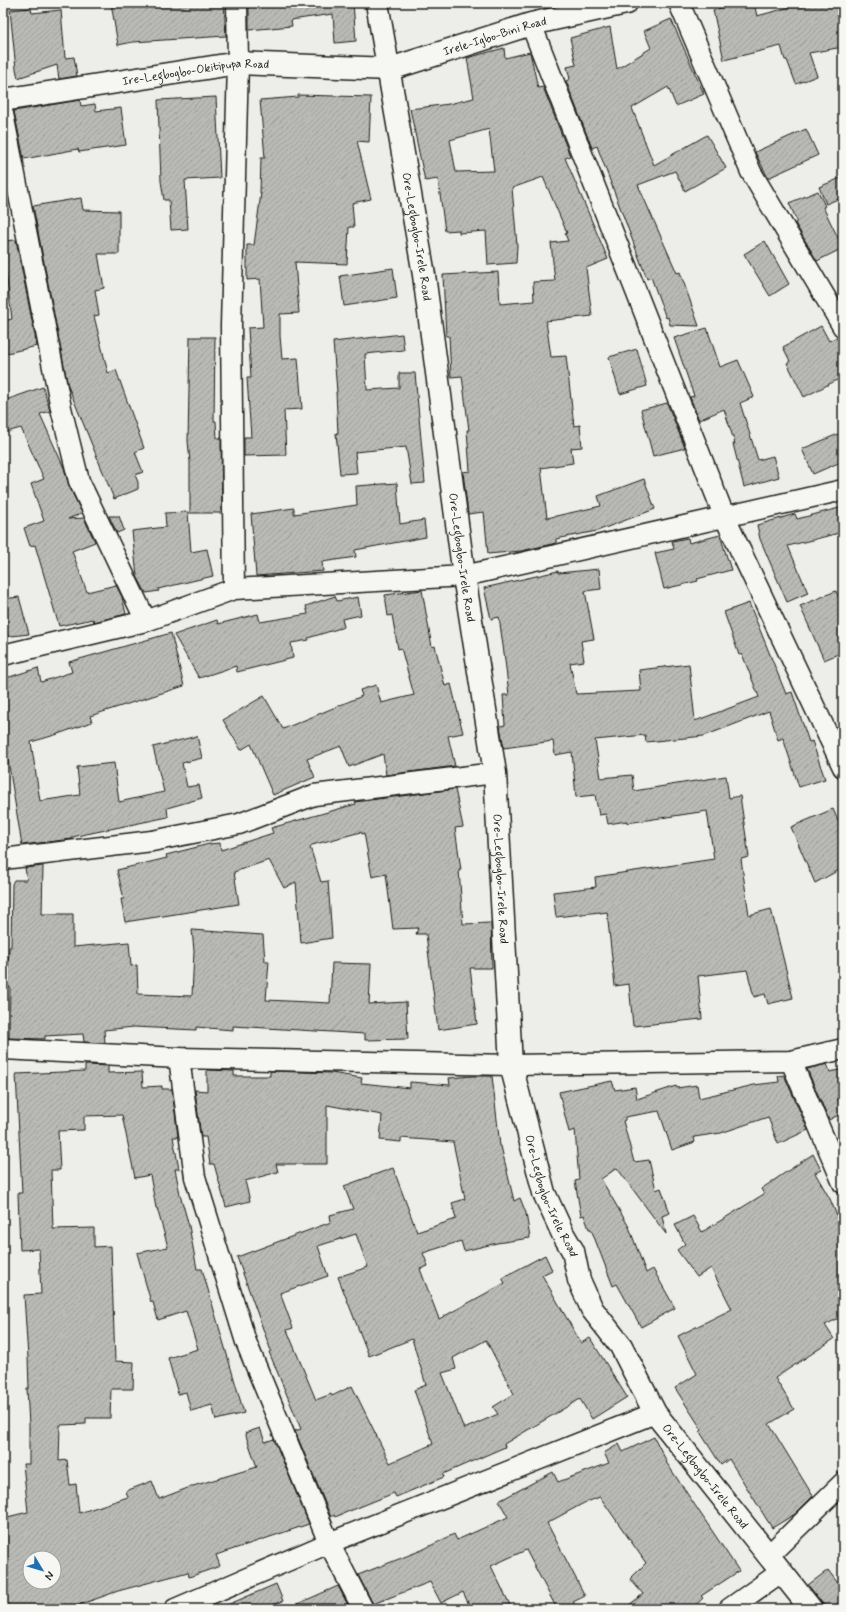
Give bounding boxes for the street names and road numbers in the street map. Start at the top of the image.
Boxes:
street label: Irele-Igbo-Bini Road [441,14,548,60]
street label: Ire-Legbogbo-Okitipupa Road [121,56,270,90]
street label: Ore-Legbogbo-Irele Road [397,171,434,302]
street label: Ore-Legbogbo-Irele Road [444,492,478,623]
street label: Ore-Legbogbo-Irele Road [488,813,511,944]
street label: Ore-Legbogbo-Irele Road [520,1133,581,1258]
street label: Ore-Legbogbo-Irele Road [658,1421,751,1533]

